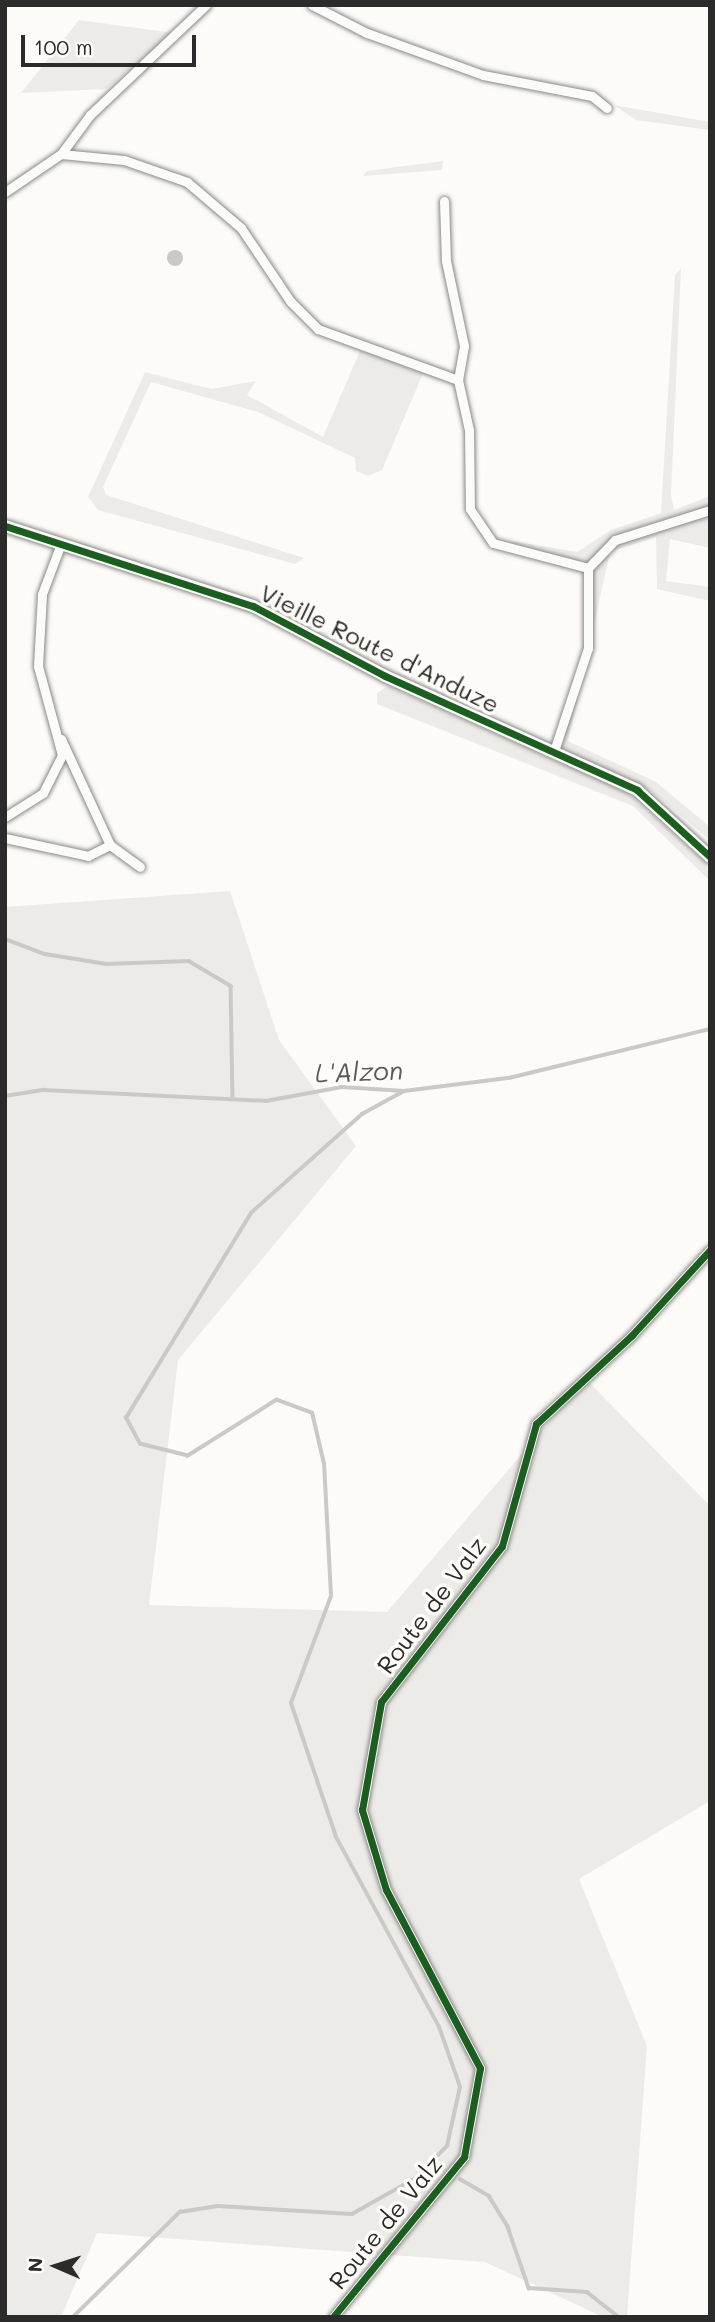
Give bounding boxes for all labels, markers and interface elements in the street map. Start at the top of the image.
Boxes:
scale bar [24,21,200,65]
text: 100 m [34,33,93,60]
street label: Vieille Route d'Anduze [256,578,504,718]
water label: L'Alzon [314,1055,404,1089]
street label: Route de Valz [370,1531,492,1679]
street label: Route de Valz [322,2149,448,2295]
north arrow [21,2231,91,2301]
text: N [22,2257,47,2273]

